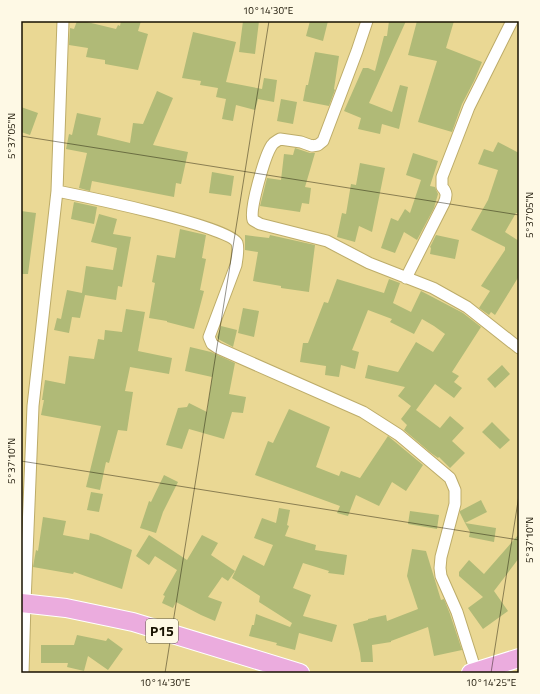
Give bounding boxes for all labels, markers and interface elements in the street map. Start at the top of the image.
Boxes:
text: 10°14'30"E [243,3,294,18]
text: 5°37'05"N [4,113,19,159]
text: 5°37'05"N [522,192,537,238]
text: 5°37'10"N [4,438,19,484]
text: 5°37'10"N [522,517,537,563]
road number: P15 [146,619,178,643]
text: 10°14'30"E [140,675,191,690]
text: 10°14'25"E [466,675,517,690]

